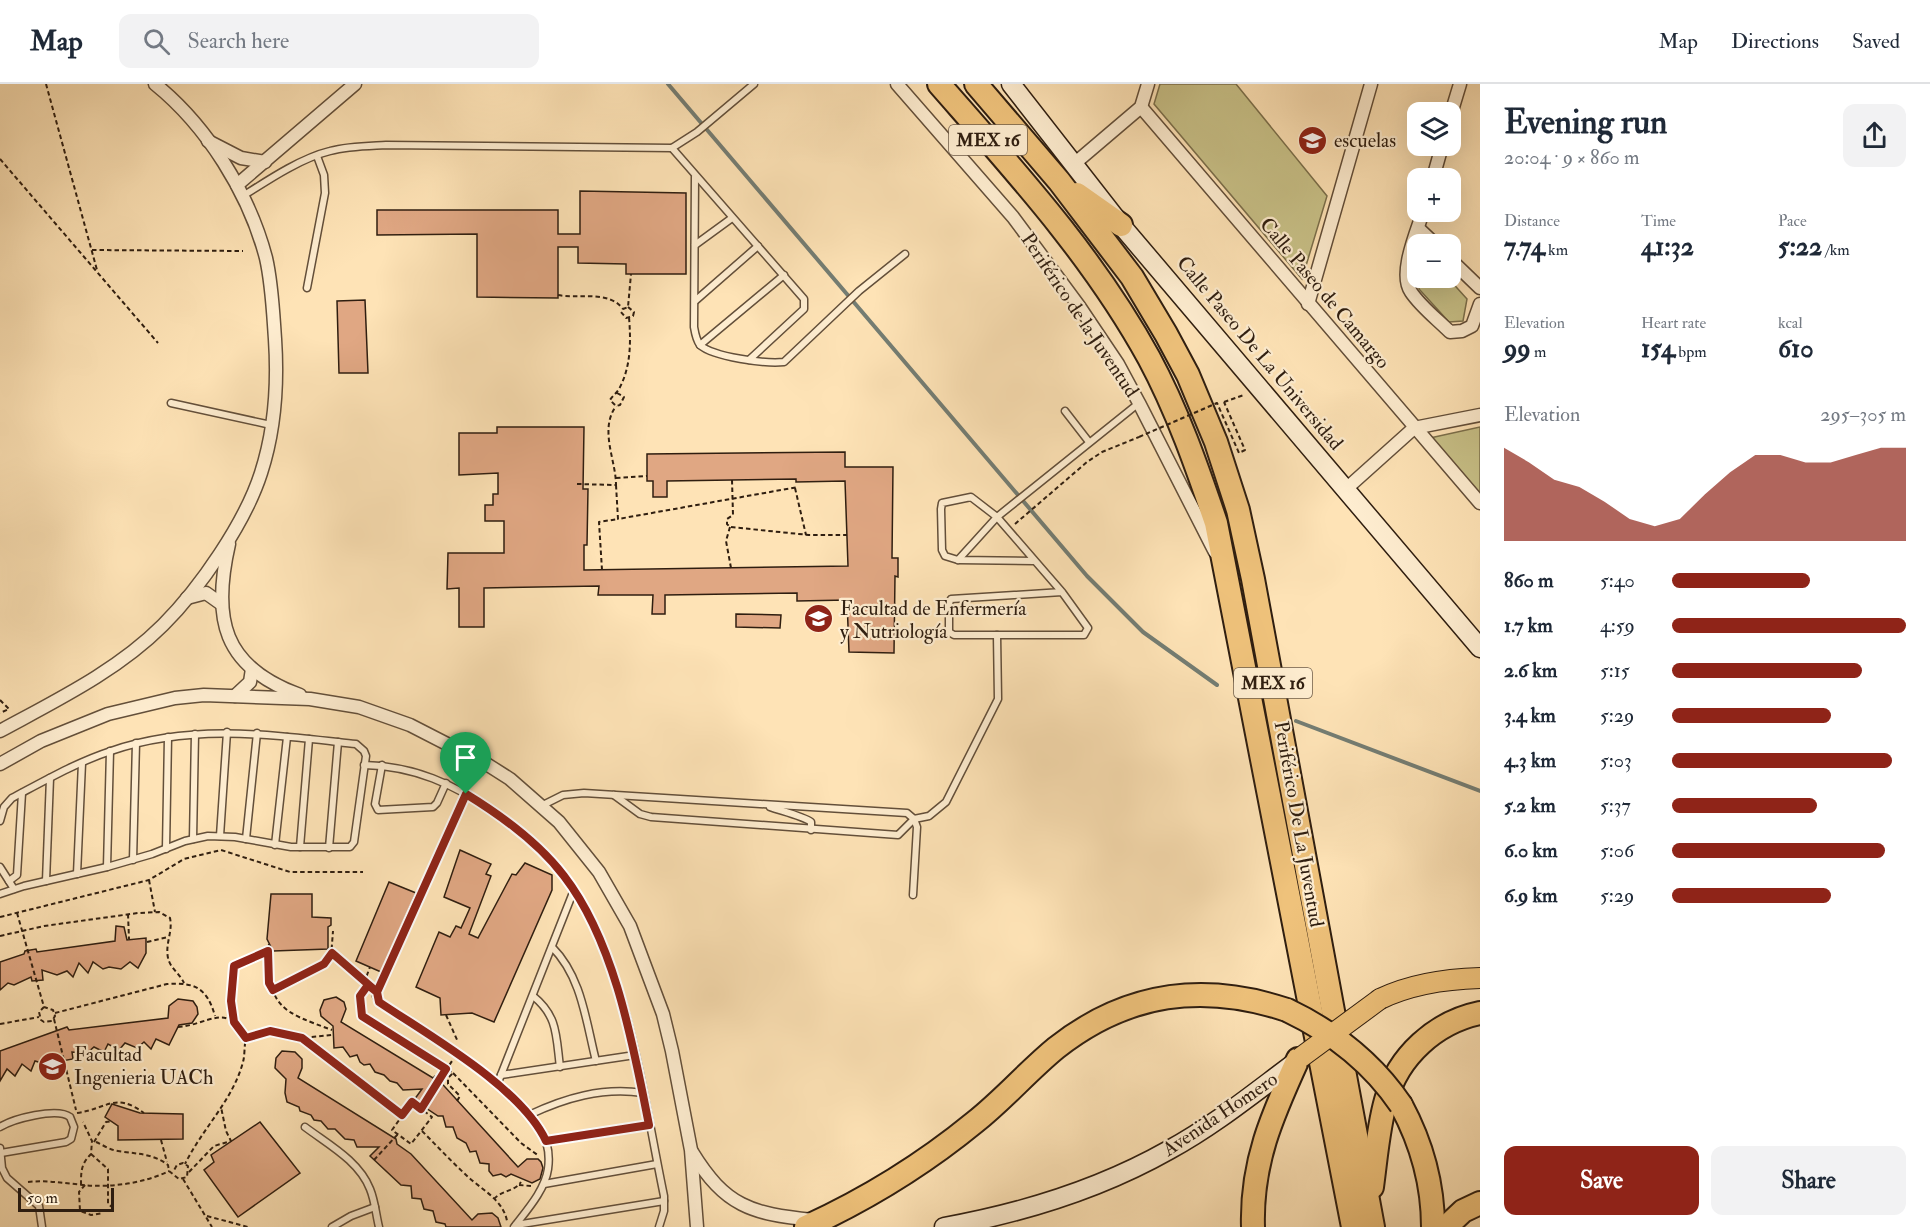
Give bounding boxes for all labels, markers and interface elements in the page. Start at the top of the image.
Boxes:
search box [119,14,539,68]
text: Map [30,24,83,59]
icon: search [140,25,173,58]
text: Search here [188,27,289,55]
text: Map [1658,28,1698,55]
text: Directions [1731,28,1819,55]
text: Saved [1852,28,1900,55]
map controls [1407,102,1461,288]
button: layers [1407,102,1461,156]
text: Evening run [1504,102,1667,143]
button: share [1843,104,1906,167]
school or university icon: escuelas [1297,124,1329,156]
road number: MEX 16 [949,125,1027,155]
place label: escuelas [1334,128,1396,153]
text: 20:04 · 9 × 860 m [1504,145,1640,170]
button: + [1407,168,1461,222]
text: Distance [1504,211,1560,231]
text: Time [1641,211,1676,231]
text: Pace [1778,211,1807,231]
street label: Calle Paseo de Camargo [1254,212,1396,374]
street label: Periférico de la Juventud [1016,228,1144,402]
text: 7.74 [1504,231,1545,263]
text: 41:32 [1641,231,1694,263]
text: 5:22 [1778,231,1822,263]
button: − [1407,234,1461,288]
text: km [1545,240,1568,260]
text: /km [1822,240,1850,260]
street label: Calle Paseo De La Universidad [1171,251,1349,455]
text: Elevation [1504,313,1565,333]
text: Heart rate [1641,313,1706,333]
text: kcal [1778,313,1803,333]
text: 99 [1504,333,1531,365]
text: 154 [1641,333,1675,365]
text: 610 [1778,333,1813,365]
text: m [1531,342,1546,362]
text: bpm [1675,342,1707,362]
text: Elevation [1504,402,1580,427]
text: 295–305 m [1820,402,1906,427]
text: 860 m [1504,568,1553,593]
text: 5:40 [1600,568,1635,593]
place label: Facultad de Enfermería y Nutriología [840,596,1027,644]
school or university icon: Facultad de Enfermería y Nutriología [803,603,835,635]
text: 1.7 km [1504,613,1553,638]
text: 4:59 [1600,613,1635,638]
text: 2.6 km [1504,658,1557,683]
text: 5:15 [1600,658,1630,683]
road number: MEX 16 [1234,668,1312,698]
text: 3.4 km [1504,703,1556,728]
text: 5:29 [1600,703,1634,728]
street label: Periférico De La Juventud [1269,719,1329,929]
pin [440,732,491,794]
icon: arrive [449,741,482,774]
text: 4.3 km [1504,748,1556,773]
text: 5:03 [1600,748,1632,773]
text: 5.2 km [1504,793,1556,818]
text: 5:37 [1600,793,1631,818]
text: 6.0 km [1504,838,1557,863]
text: 5:06 [1600,838,1634,863]
text: 6.9 km [1504,883,1557,908]
text: 5:29 [1600,883,1634,908]
place label: Facultad Ingenieria UACh [74,1042,214,1090]
school or university icon: Facultad Ingenieria UACh [37,1050,69,1082]
street label: Avenida Homero [1157,1066,1282,1162]
button: Save [1504,1146,1699,1215]
button: Share [1711,1146,1906,1215]
scale bar [18,1185,114,1212]
text: 50 m [27,1188,58,1208]

